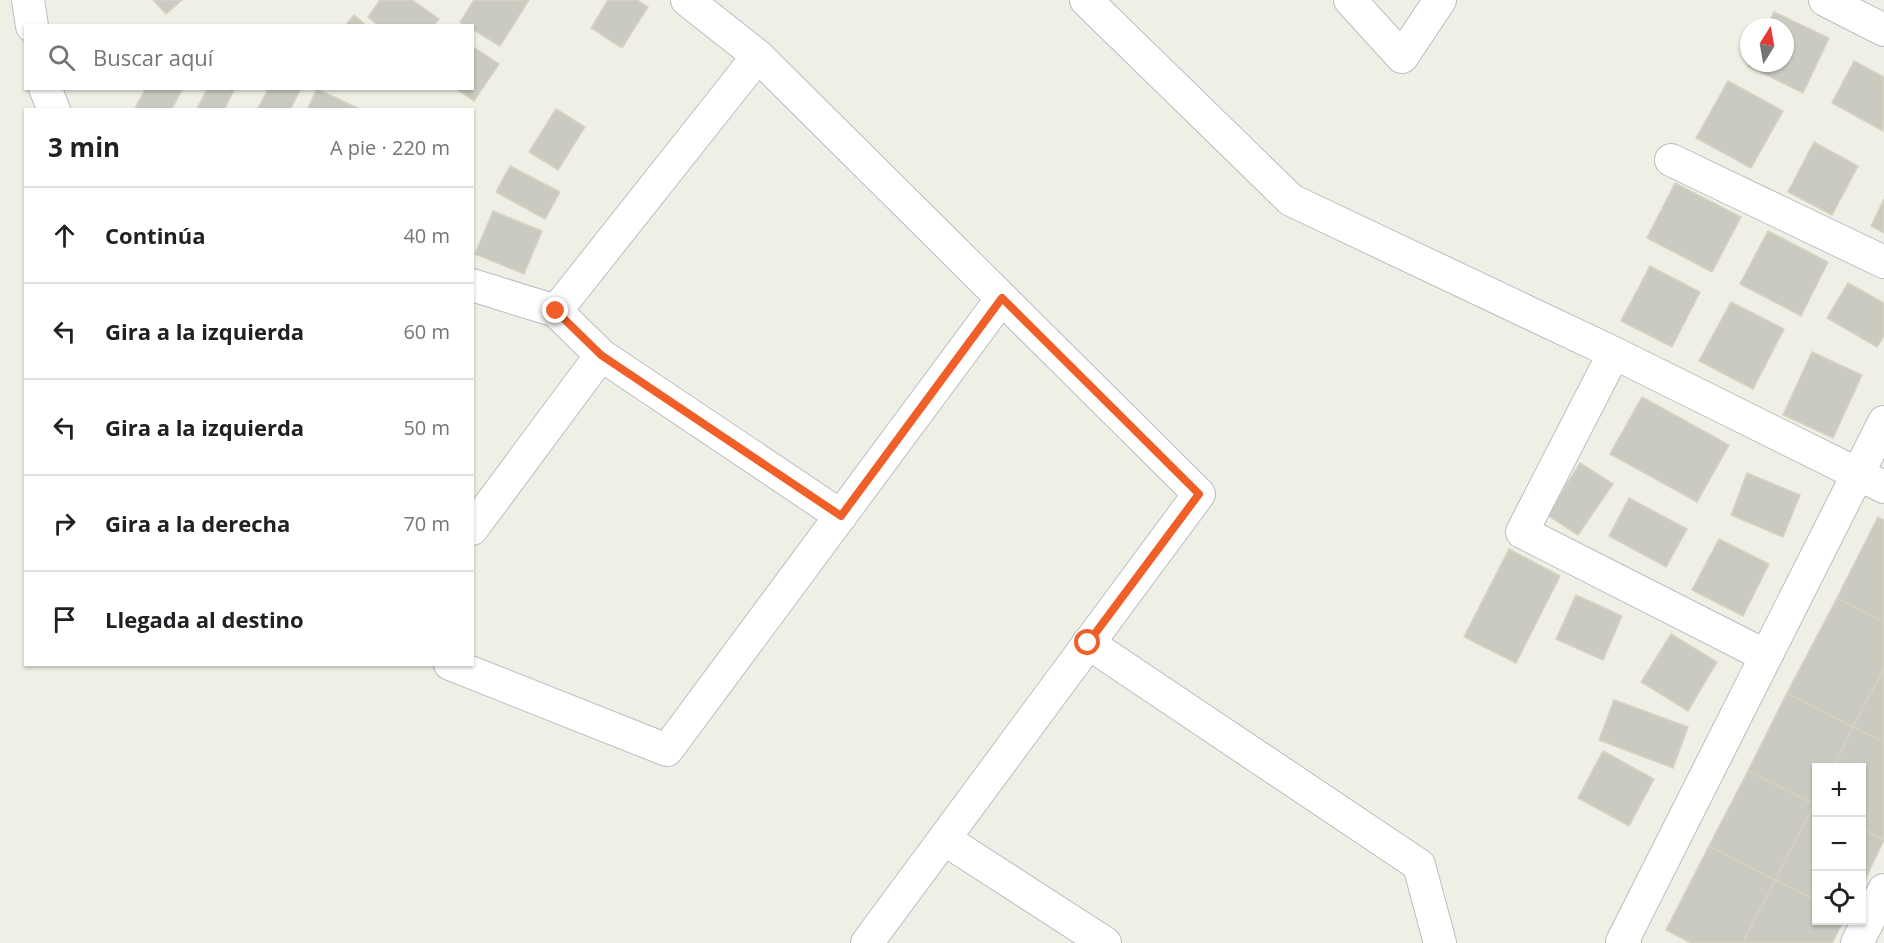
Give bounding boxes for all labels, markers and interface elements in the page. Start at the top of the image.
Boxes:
north arrow [1740,18,1794,72]
search box [24,24,474,90]
icon: search [45,41,78,74]
text: Buscar aquí [93,42,213,72]
text: 3 min [48,129,120,165]
text: A pie · 220 m [330,134,450,161]
icon: ahead [48,219,81,252]
text: Continúa [105,220,206,250]
text: 40 m [403,222,450,249]
route end [542,297,568,323]
icon: left [48,315,81,348]
text: Gira a la izquierda [105,316,304,346]
text: 60 m [403,318,450,345]
icon: left [48,411,81,444]
text: Gira a la izquierda [105,412,304,442]
text: 50 m [403,414,450,441]
icon: right [48,507,81,540]
text: Gira a la derecha [105,508,290,538]
text: 70 m [403,510,450,537]
icon: arrive [48,603,81,636]
text: Llegada al destino [105,604,304,634]
route start [1074,629,1100,655]
map controls [1812,763,1866,925]
button: + [1812,763,1866,817]
button: − [1812,817,1866,871]
button: locate [1812,871,1866,925]

